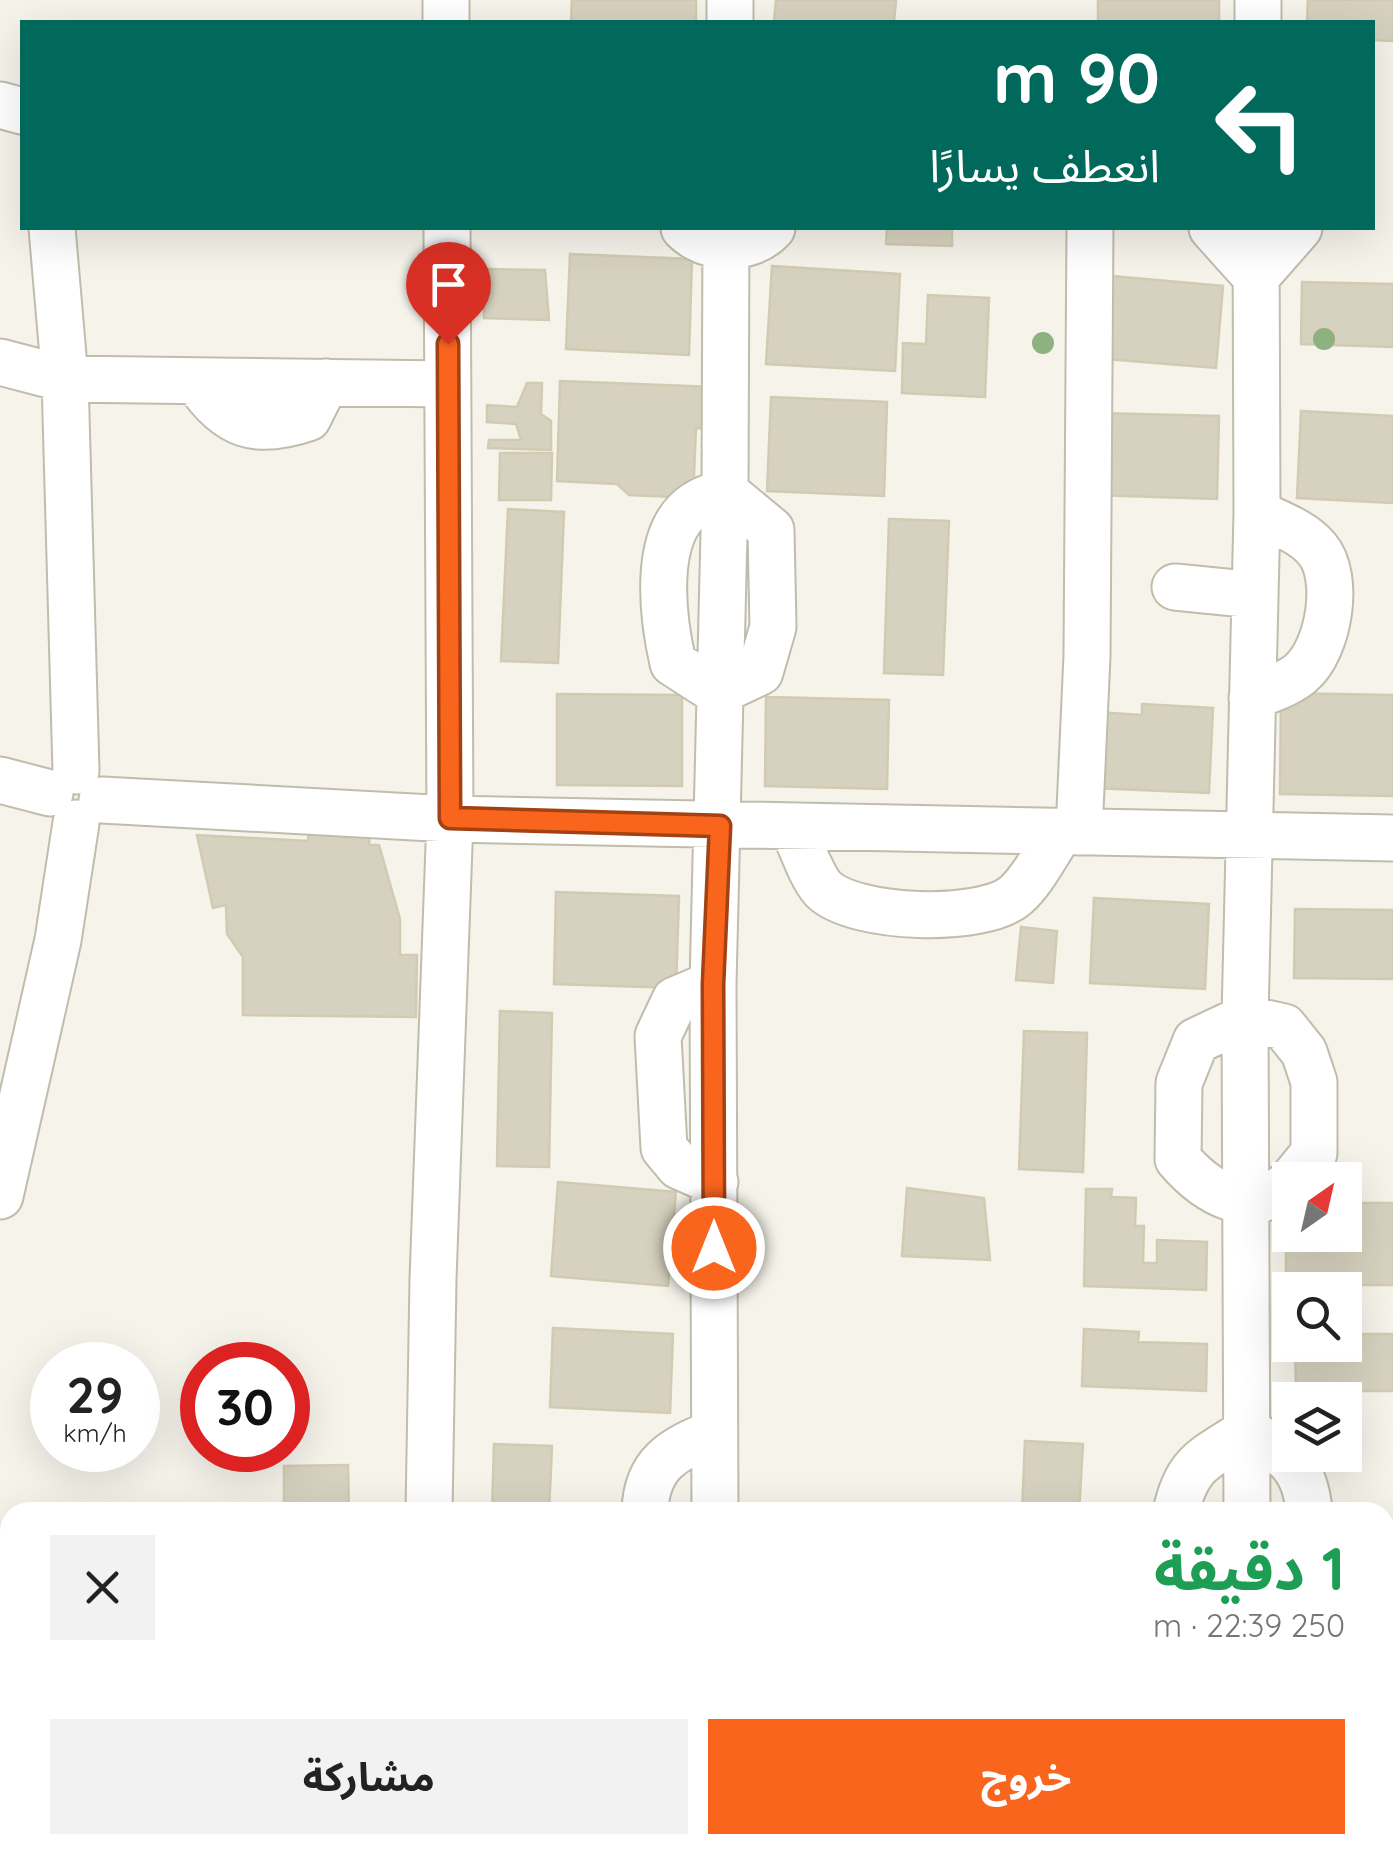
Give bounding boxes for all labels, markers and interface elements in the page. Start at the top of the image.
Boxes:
text: 90 m [993,33,1160,121]
icon: left [1195,60,1325,190]
text: انعطف يسارًا [929,137,1160,193]
pin [406,242,491,345]
icon: arrive [421,257,476,312]
north arrow [1272,1162,1362,1252]
map controls [1272,1162,1362,1472]
position arrow [662,1196,766,1300]
button: search [1272,1272,1362,1362]
speed limit sign: 30 [180,1342,310,1472]
text: 29 [67,1363,123,1426]
button: layers [1272,1382,1362,1472]
text: km/h [63,1417,127,1448]
text: 1 دقيقة [1154,1530,1345,1605]
button: close [50,1535,155,1640]
text: 250 m · 22:39 [1153,1605,1345,1645]
button: مشاركة [50,1719,688,1834]
button: خروج [708,1719,1345,1834]

